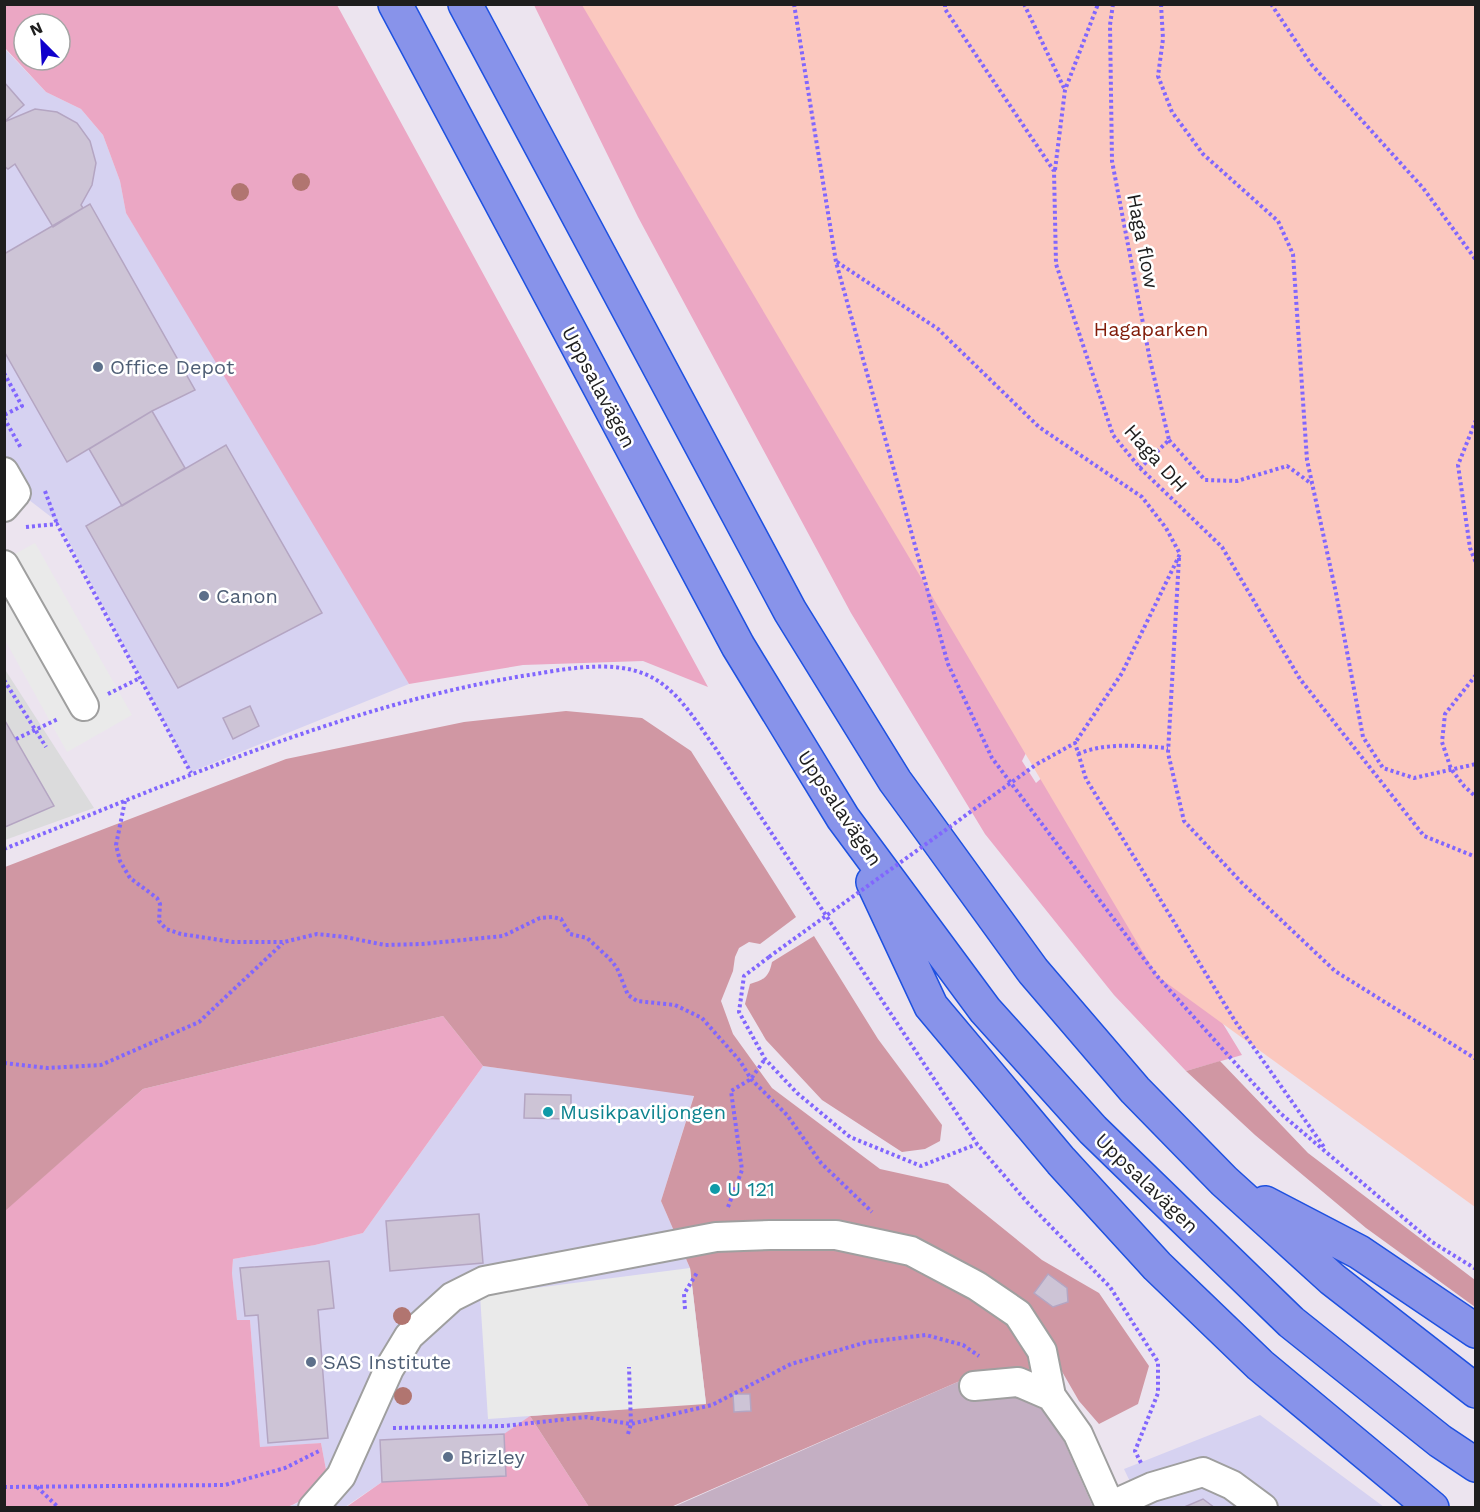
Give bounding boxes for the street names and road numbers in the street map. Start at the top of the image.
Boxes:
street label: Haga flow [1122,191,1164,291]
street label: Uppsalavägen [557,322,641,452]
street label: Haga DH [1119,419,1193,497]
street label: Uppsalavägen [793,746,887,870]
street label: Uppsalavägen [1090,1128,1204,1238]

